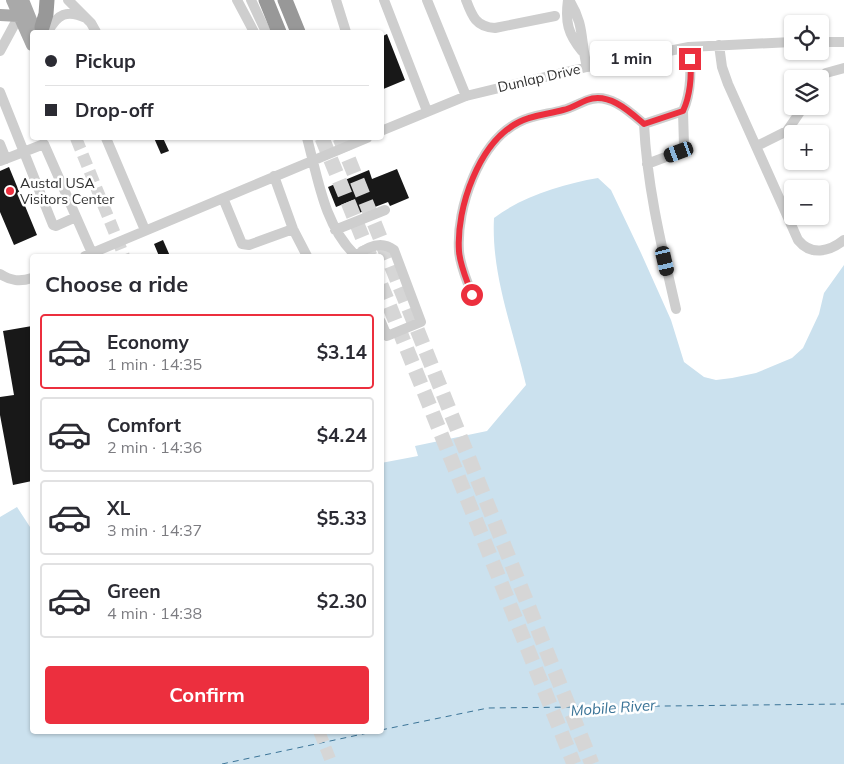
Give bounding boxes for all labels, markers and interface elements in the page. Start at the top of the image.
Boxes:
map controls [784,15,829,225]
button: locate [784,15,829,60]
callout: 1 min [590,42,672,76]
text: 1 min [610,48,652,68]
route end [679,48,701,70]
text: Pickup [75,49,136,73]
street label: Dunlap Drive [496,60,582,96]
button: layers [784,70,829,115]
text: Drop-off [75,98,153,122]
button: + [784,125,829,170]
car [662,140,695,164]
place label: Austal USA Visitors Center [20,174,115,208]
button: − [784,180,829,225]
marker: Austal USA Visitors Center [4,185,16,197]
car [654,245,675,277]
text: Choose a ride [45,270,188,298]
route start [461,284,483,306]
icon: car [47,329,92,374]
text: Economy [107,330,189,354]
text: $3.14 [317,340,367,364]
text: 1 min · 14:35 [107,354,202,374]
icon: car [47,412,92,457]
text: Comfort [107,413,181,437]
text: $4.24 [317,423,367,447]
text: 2 min · 14:36 [107,437,202,457]
icon: car [47,495,92,540]
text: XL [107,496,130,520]
text: $5.33 [317,506,367,530]
text: 3 min · 14:37 [107,520,202,540]
icon: car [47,578,92,623]
text: Green [107,579,161,603]
text: $2.30 [317,589,367,613]
text: 4 min · 14:38 [107,603,202,623]
button: Confirm [45,666,369,724]
water label: Mobile River [570,695,657,720]

